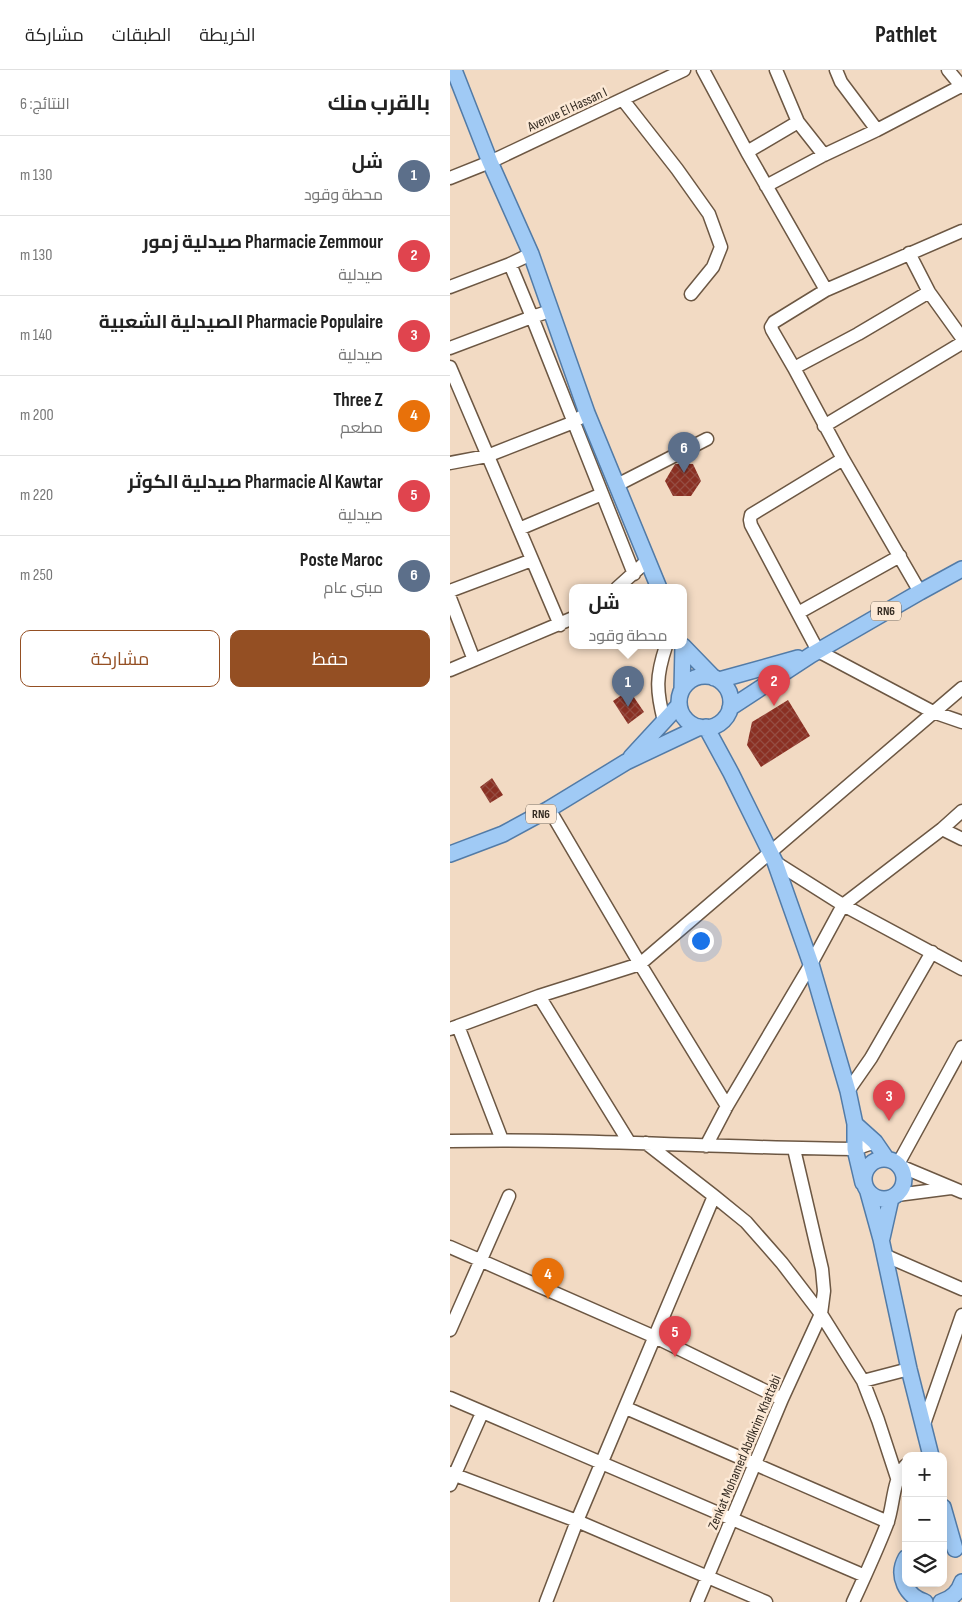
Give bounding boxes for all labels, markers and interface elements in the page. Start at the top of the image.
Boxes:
text: Pathlet [875,20,937,49]
text: مشاركة [25,25,84,46]
text: الطبقات [112,25,171,46]
text: الخريطة [199,25,256,46]
street label: Avenue El Hassan I [524,84,610,136]
text: بالقرب منك [328,91,430,116]
text: النتائج: 6 [20,95,70,114]
text: شل [352,151,383,174]
text: 130 m [20,166,52,185]
text: 1 [411,166,417,185]
text: محطة وقود [304,186,383,205]
text: Pharmacie Zemmour صيدلية زمور [142,231,383,254]
text: 130 m [20,246,52,265]
text: 2 [411,246,418,265]
text: صيدلية [338,266,383,285]
text: Pharmacie Populaire الصيدلية الشعبية [99,311,383,334]
text: 140 m [20,326,52,345]
text: 3 [410,326,418,345]
text: صيدلية [338,346,383,365]
text: Three Z [333,389,383,412]
text: 200 m [20,406,54,425]
text: 4 [410,406,418,425]
text: مطعم [340,419,383,438]
pin: 6 [668,432,700,473]
text: Pharmacie Al Kawtar صيدلية الكوثر [128,471,383,494]
text: 220 m [20,486,53,505]
text: 5 [410,486,418,505]
text: صيدلية [338,506,383,525]
text: Poste Maroc [300,549,383,572]
text: 250 m [20,566,53,585]
text: 6 [410,566,418,585]
text: مبنى عام [323,579,383,598]
popup [569,584,687,649]
text: شل [588,592,620,615]
road number: RN6 [871,602,901,620]
text: محطة وقود [588,627,668,646]
button: مشاركة [20,630,220,687]
button: حفظ [230,630,430,687]
pin: 2 [758,665,790,706]
pin: 1 [612,666,644,707]
road number: RN6 [526,804,556,824]
your location [688,928,714,954]
pin: 3 [873,1080,905,1121]
pin: 4 [532,1258,564,1299]
pin: 5 [659,1316,691,1357]
street label: Zenkat Mohamed Abdlkrim Khattabi [704,1372,785,1532]
map controls [902,1452,947,1587]
button: + [902,1452,947,1497]
button: − [902,1497,947,1542]
button: layers [902,1542,947,1587]

